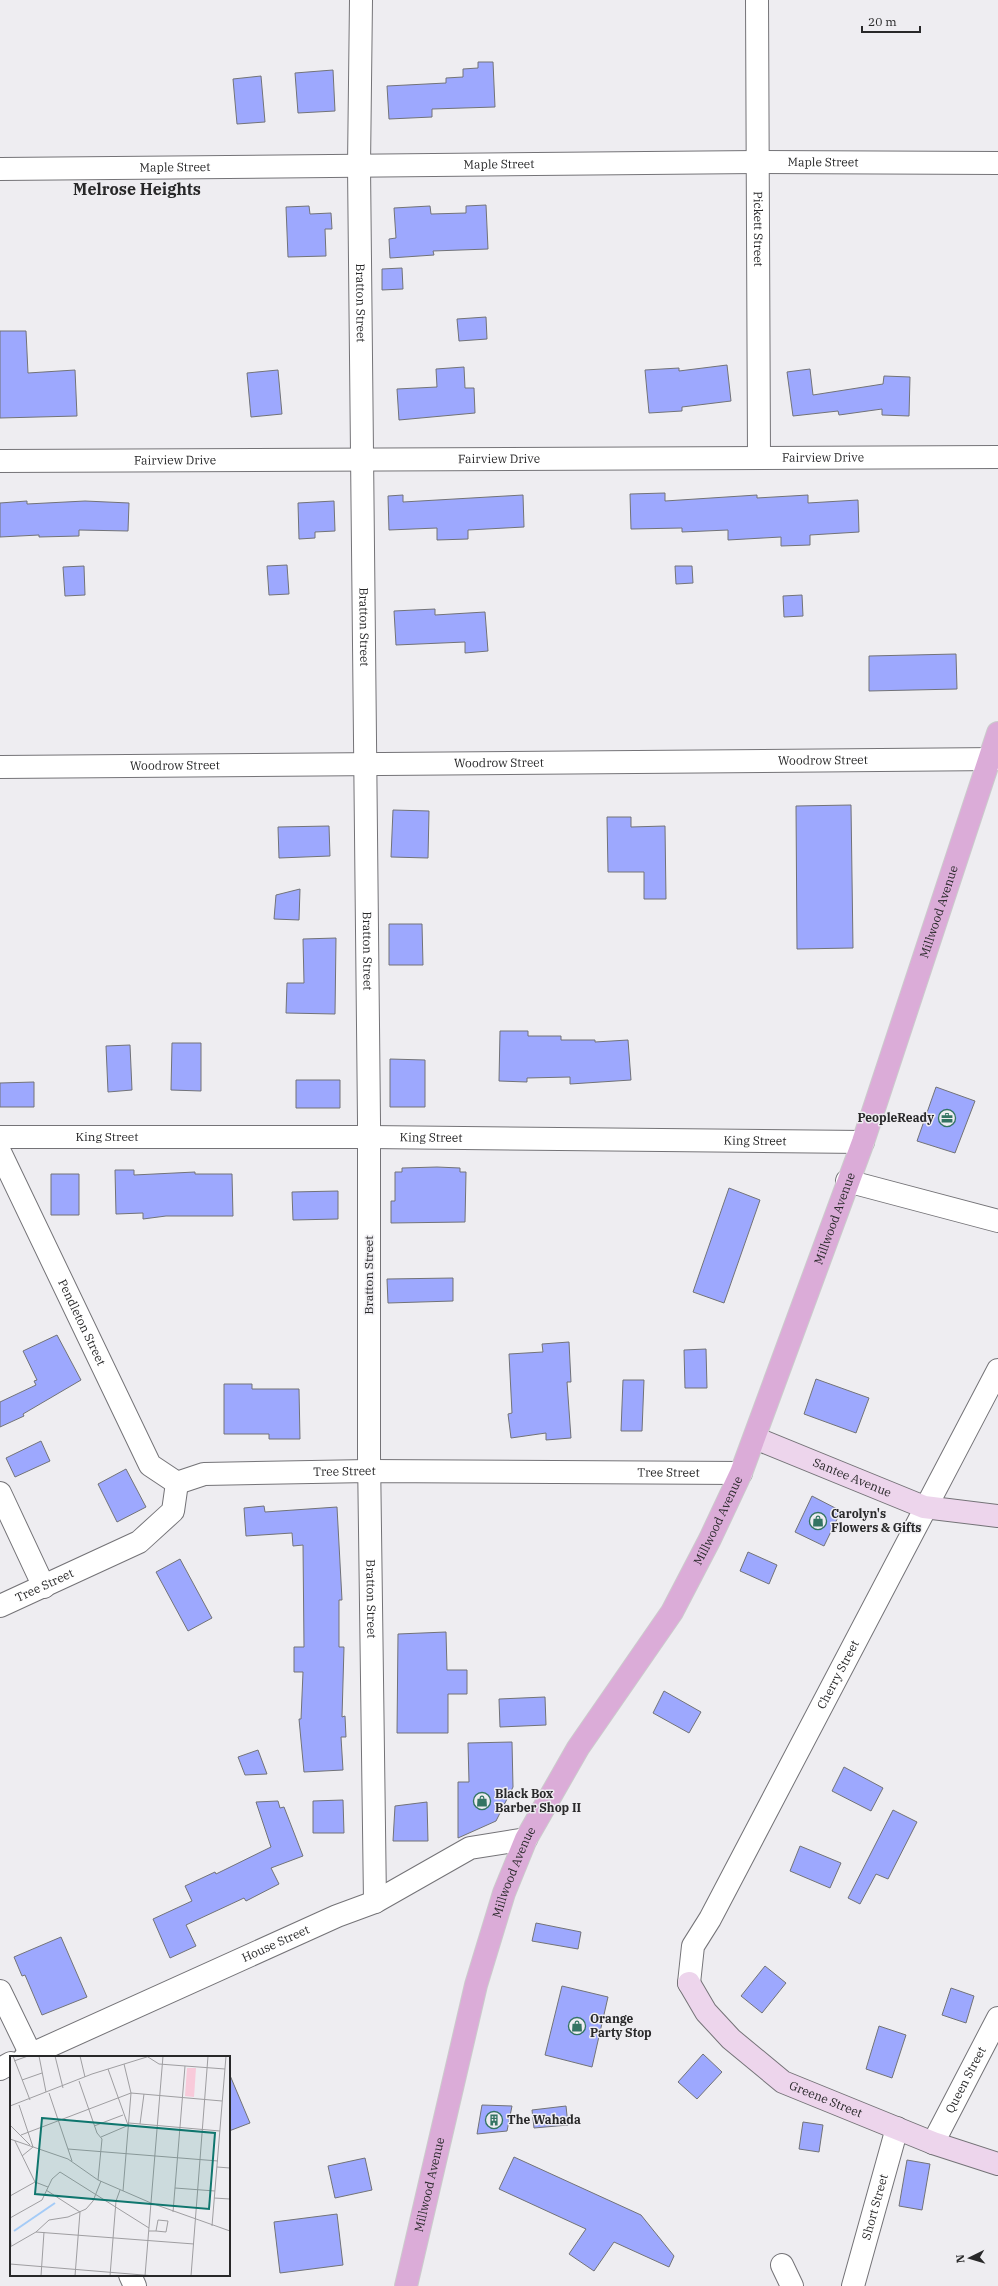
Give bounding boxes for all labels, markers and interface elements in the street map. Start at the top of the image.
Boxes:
scale bar [862,8,920,34]
text: 20 m [868,14,897,29]
street label: Maple Street [787,154,859,169]
street label: Maple Street [463,156,535,172]
street label: Maple Street [139,159,211,175]
district label: Melrose Heights [73,179,201,199]
street label: Pickett Street [751,191,766,267]
street label: Bratton Street [353,263,369,343]
street label: Fairview Drive [782,450,864,465]
street label: Fairview Drive [458,451,540,466]
street label: Fairview Drive [134,452,216,467]
street label: Bratton Street [356,587,372,667]
street label: Woodrow Street [778,752,868,768]
street label: Woodrow Street [454,755,544,770]
street label: Woodrow Street [130,757,220,773]
street label: Millwood Avenue [916,863,961,960]
street label: Bratton Street [360,911,376,991]
office icon: PeopleReady [937,1108,957,1128]
place label: PeopleReady [857,1110,934,1125]
street label: King Street [75,1129,139,1144]
street label: King Street [399,1129,463,1145]
street label: King Street [723,1133,787,1148]
street label: Millwood Avenue [811,1170,858,1266]
street label: Bratton Street [361,1235,376,1315]
street label: Pendleton Street [55,1277,109,1368]
street label: Santee Avenue [811,1455,894,1500]
street label: Tree Street [313,1463,376,1479]
street label: Tree Street [637,1464,700,1480]
street label: Millwood Avenue [690,1474,745,1567]
place label: Carolyn's Flowers & Gifts [831,1506,921,1535]
shop icon: Carolyn's Flowers & Gifts [808,1511,828,1531]
street label: Bratton Street [363,1559,379,1639]
street label: Tree Street [13,1565,76,1605]
street label: Cherry Street [813,1637,862,1711]
place label: Black Box Barber Shop II [495,1786,582,1815]
shop icon: Black Box Barber Shop II [472,1791,492,1811]
street label: Millwood Avenue [489,1824,538,1920]
street label: House Street [239,1922,312,1965]
place label: Orange Party Stop [590,2011,652,2040]
shop icon: Orange Party Stop [567,2016,587,2036]
street label: Queen Street [942,2044,989,2116]
inset map [10,2056,230,2276]
street label: Greene Street [787,2077,865,2120]
building icon: The Wahada [484,2110,504,2130]
place label: The Wahada [507,2112,581,2127]
street label: Millwood Avenue [411,2136,447,2233]
street label: Short Street [858,2172,891,2241]
north arrow [950,2238,990,2278]
text: N [953,2254,967,2264]

